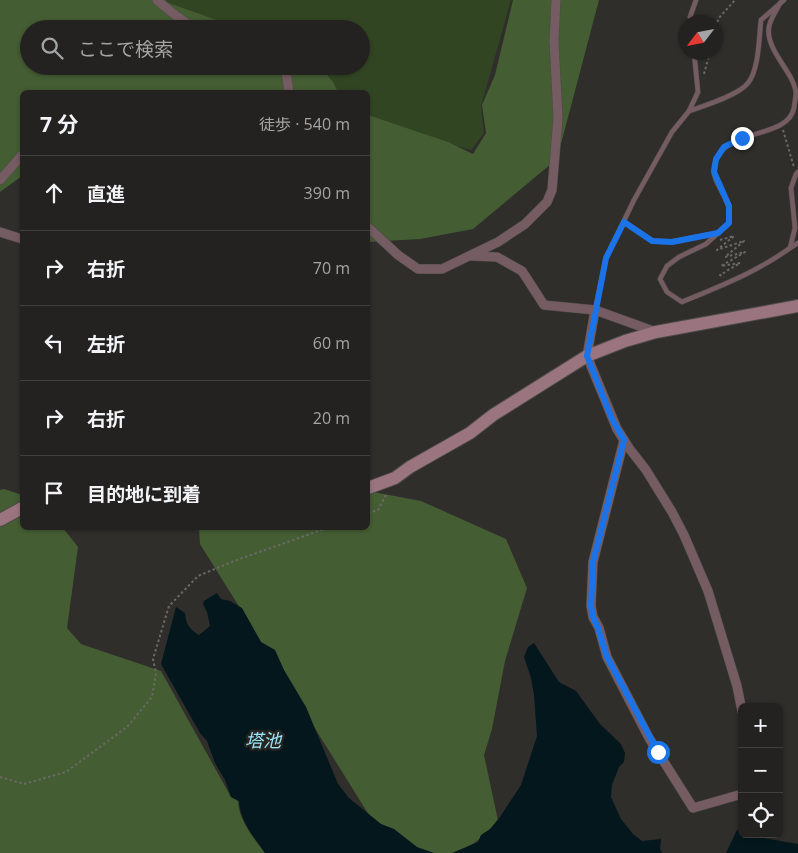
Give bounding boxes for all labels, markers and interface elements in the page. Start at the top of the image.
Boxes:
north arrow [678,15,723,60]
search box [20,20,370,75]
icon: search [38,34,66,62]
text: ここで検索 [78,36,173,62]
text: 7 分 [40,110,78,138]
text: 徒歩 · 540 m [259,113,350,135]
route end [731,127,754,150]
icon: ahead [40,179,68,207]
text: 直進 [87,181,125,207]
text: 390 m [304,182,350,204]
icon: right [40,254,68,282]
text: 右折 [87,256,125,282]
text: 70 m [313,257,350,279]
icon: left [40,329,68,357]
text: 左折 [87,331,125,357]
text: 60 m [313,332,350,354]
icon: right [40,404,68,432]
text: 右折 [87,406,125,432]
text: 20 m [313,407,350,429]
icon: arrive [40,479,68,507]
text: 目的地に到着 [87,481,201,507]
map controls [738,703,783,838]
button: + [738,703,783,748]
water label: 塔池 [245,728,283,752]
route start [647,741,670,764]
button: − [738,748,783,793]
button: locate [738,793,783,838]

